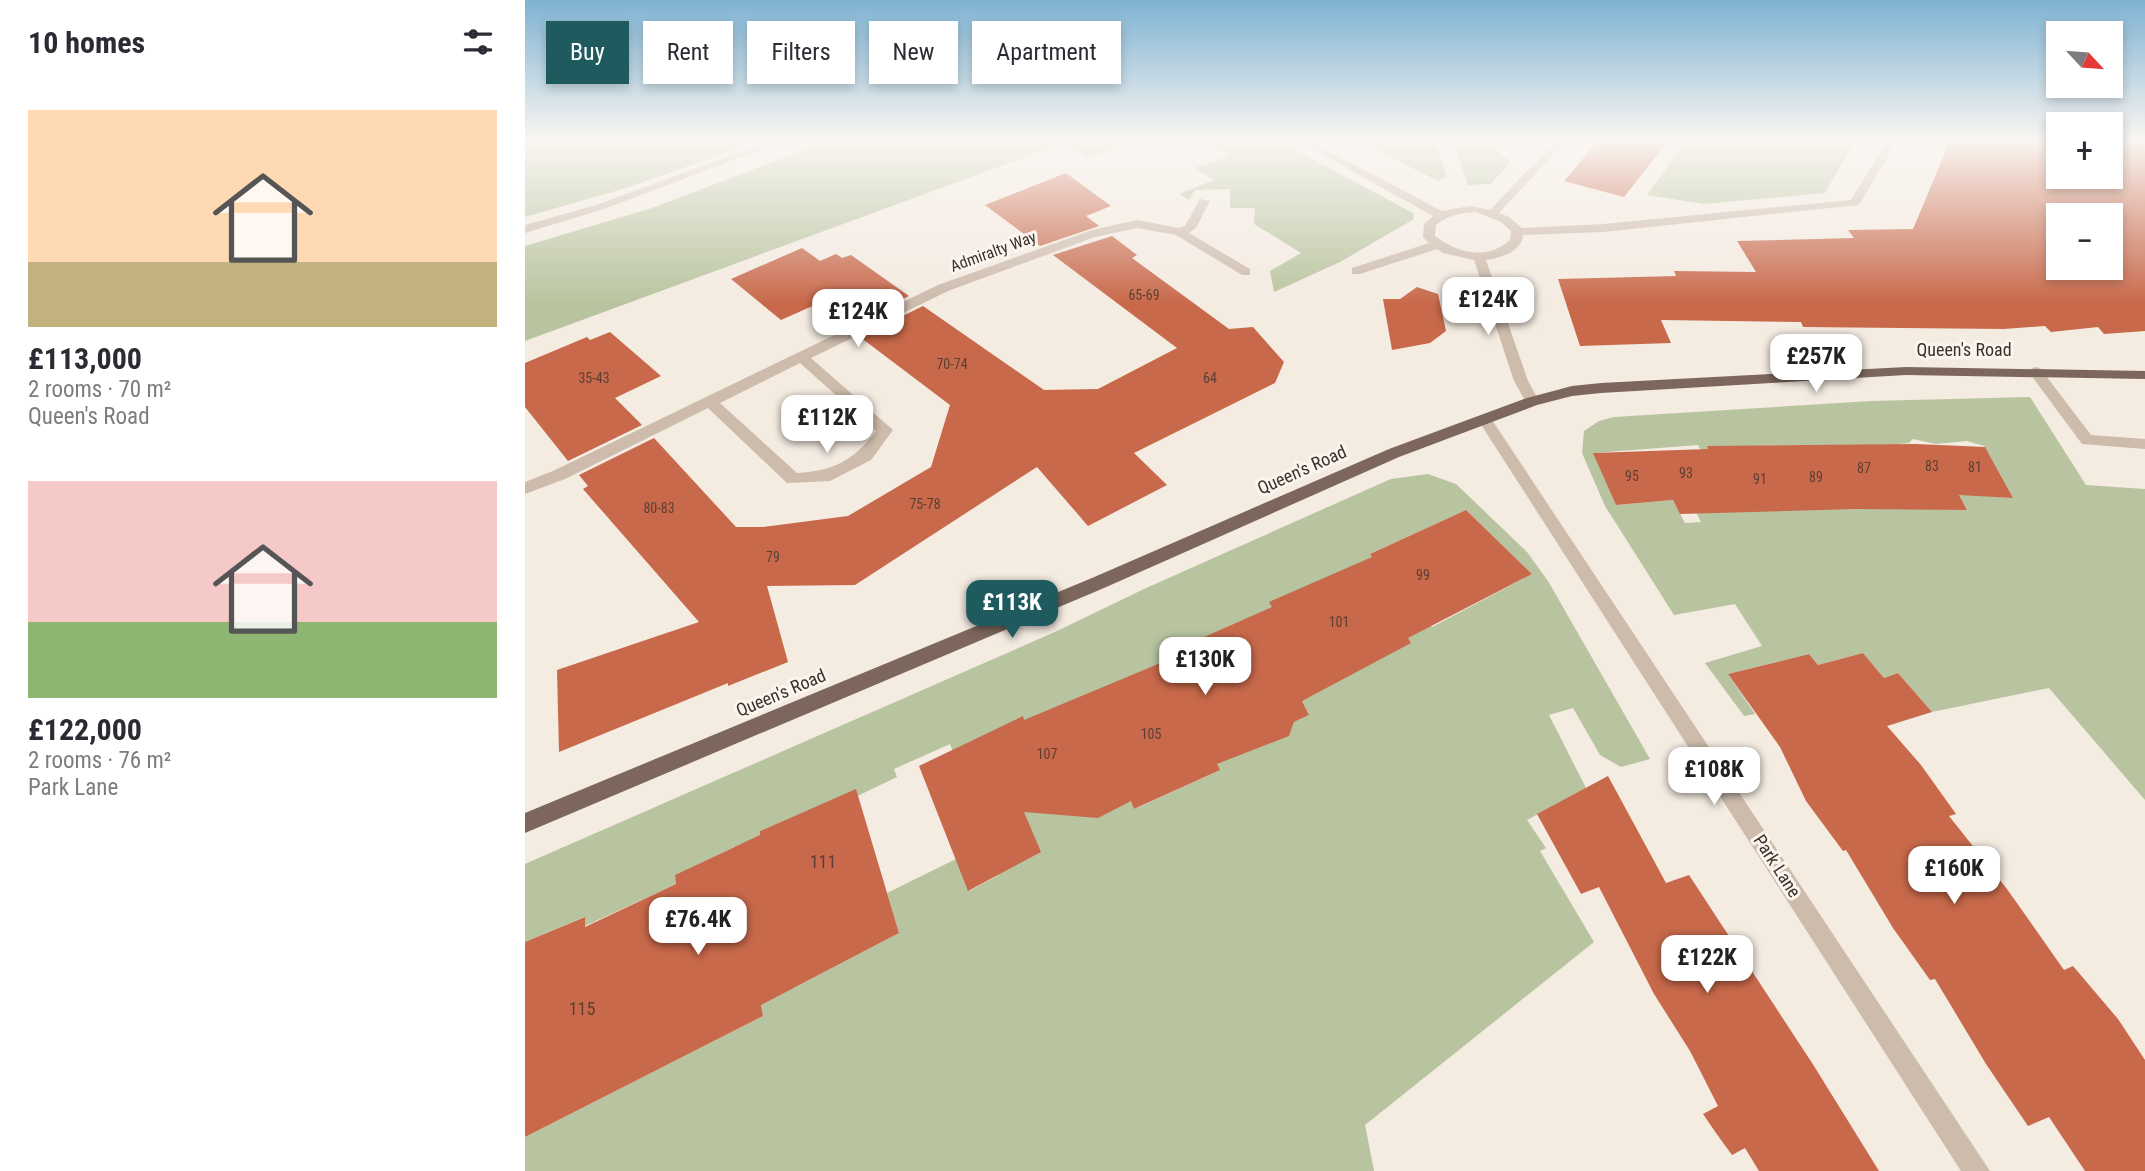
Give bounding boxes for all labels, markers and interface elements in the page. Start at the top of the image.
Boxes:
chip: Buy [546,21,629,84]
chip: Rent [643,21,733,84]
chip: Filters [747,21,855,84]
chip: New [869,21,958,84]
chip: Apartment [972,21,1121,84]
north arrow [2046,21,2123,98]
map controls [2046,21,2123,280]
icon: filters [459,23,497,61]
text: 10 homes [28,25,145,60]
button: + [2046,112,2123,189]
icon: home [200,155,326,281]
button: − [2046,203,2123,280]
street label: Admiralty Way [948,227,1039,276]
pin: £124K [1439,278,1537,337]
text: £124K [1458,286,1518,313]
house number: 65-69 [1128,287,1160,303]
pin: £124K [809,290,907,349]
text: £124K [828,298,888,325]
pin: £257K [1767,334,1865,394]
street label: Queen's Road [1916,339,2012,360]
text: £113,000 [28,341,142,376]
text: £257K [1786,343,1846,370]
house number: 70-74 [936,356,968,372]
house number: 35-43 [578,370,610,386]
house number: 64 [1203,370,1217,386]
text: 2 rooms · 70 m² [28,376,171,403]
pin: £112K [778,396,876,455]
text: Queen's Road [28,403,150,430]
text: £112K [797,404,857,431]
street label: Queen's Road [1254,441,1350,498]
house number: 83 [1925,458,1939,474]
house number: 81 [1968,459,1982,475]
house number: 87 [1857,460,1871,476]
house number: 93 [1679,465,1693,481]
house number: 95 [1625,468,1639,484]
house number: 89 [1809,469,1823,485]
house number: 91 [1753,471,1767,487]
house number: 75-78 [909,496,941,512]
house number: 80-83 [643,500,675,516]
icon: home [200,526,326,652]
house number: 79 [766,549,780,565]
house number: 99 [1416,567,1430,583]
pin: £113K [963,580,1061,640]
text: £113K [982,589,1042,616]
house number: 101 [1329,614,1349,630]
pin: £130K [1156,638,1254,697]
text: £130K [1175,646,1235,673]
street label: Queen's Road [733,664,829,721]
text: £122,000 [28,712,142,747]
house number: 105 [1141,726,1161,742]
house number: 107 [1037,746,1057,762]
text: 2 rooms · 76 m² [28,747,171,774]
pin: £108K [1665,748,1763,807]
text: £108K [1684,756,1744,783]
text: Park Lane [28,774,118,801]
street label: Park Lane [1749,830,1805,901]
pin: £160K [1905,846,2003,906]
house number: 111 [810,851,836,872]
text: £160K [1924,855,1984,882]
pin: £76.4K [641,898,755,957]
text: £76.4K [665,906,731,933]
pin: £122K [1658,936,1756,995]
text: £122K [1677,944,1737,971]
house number: 115 [569,998,595,1019]

